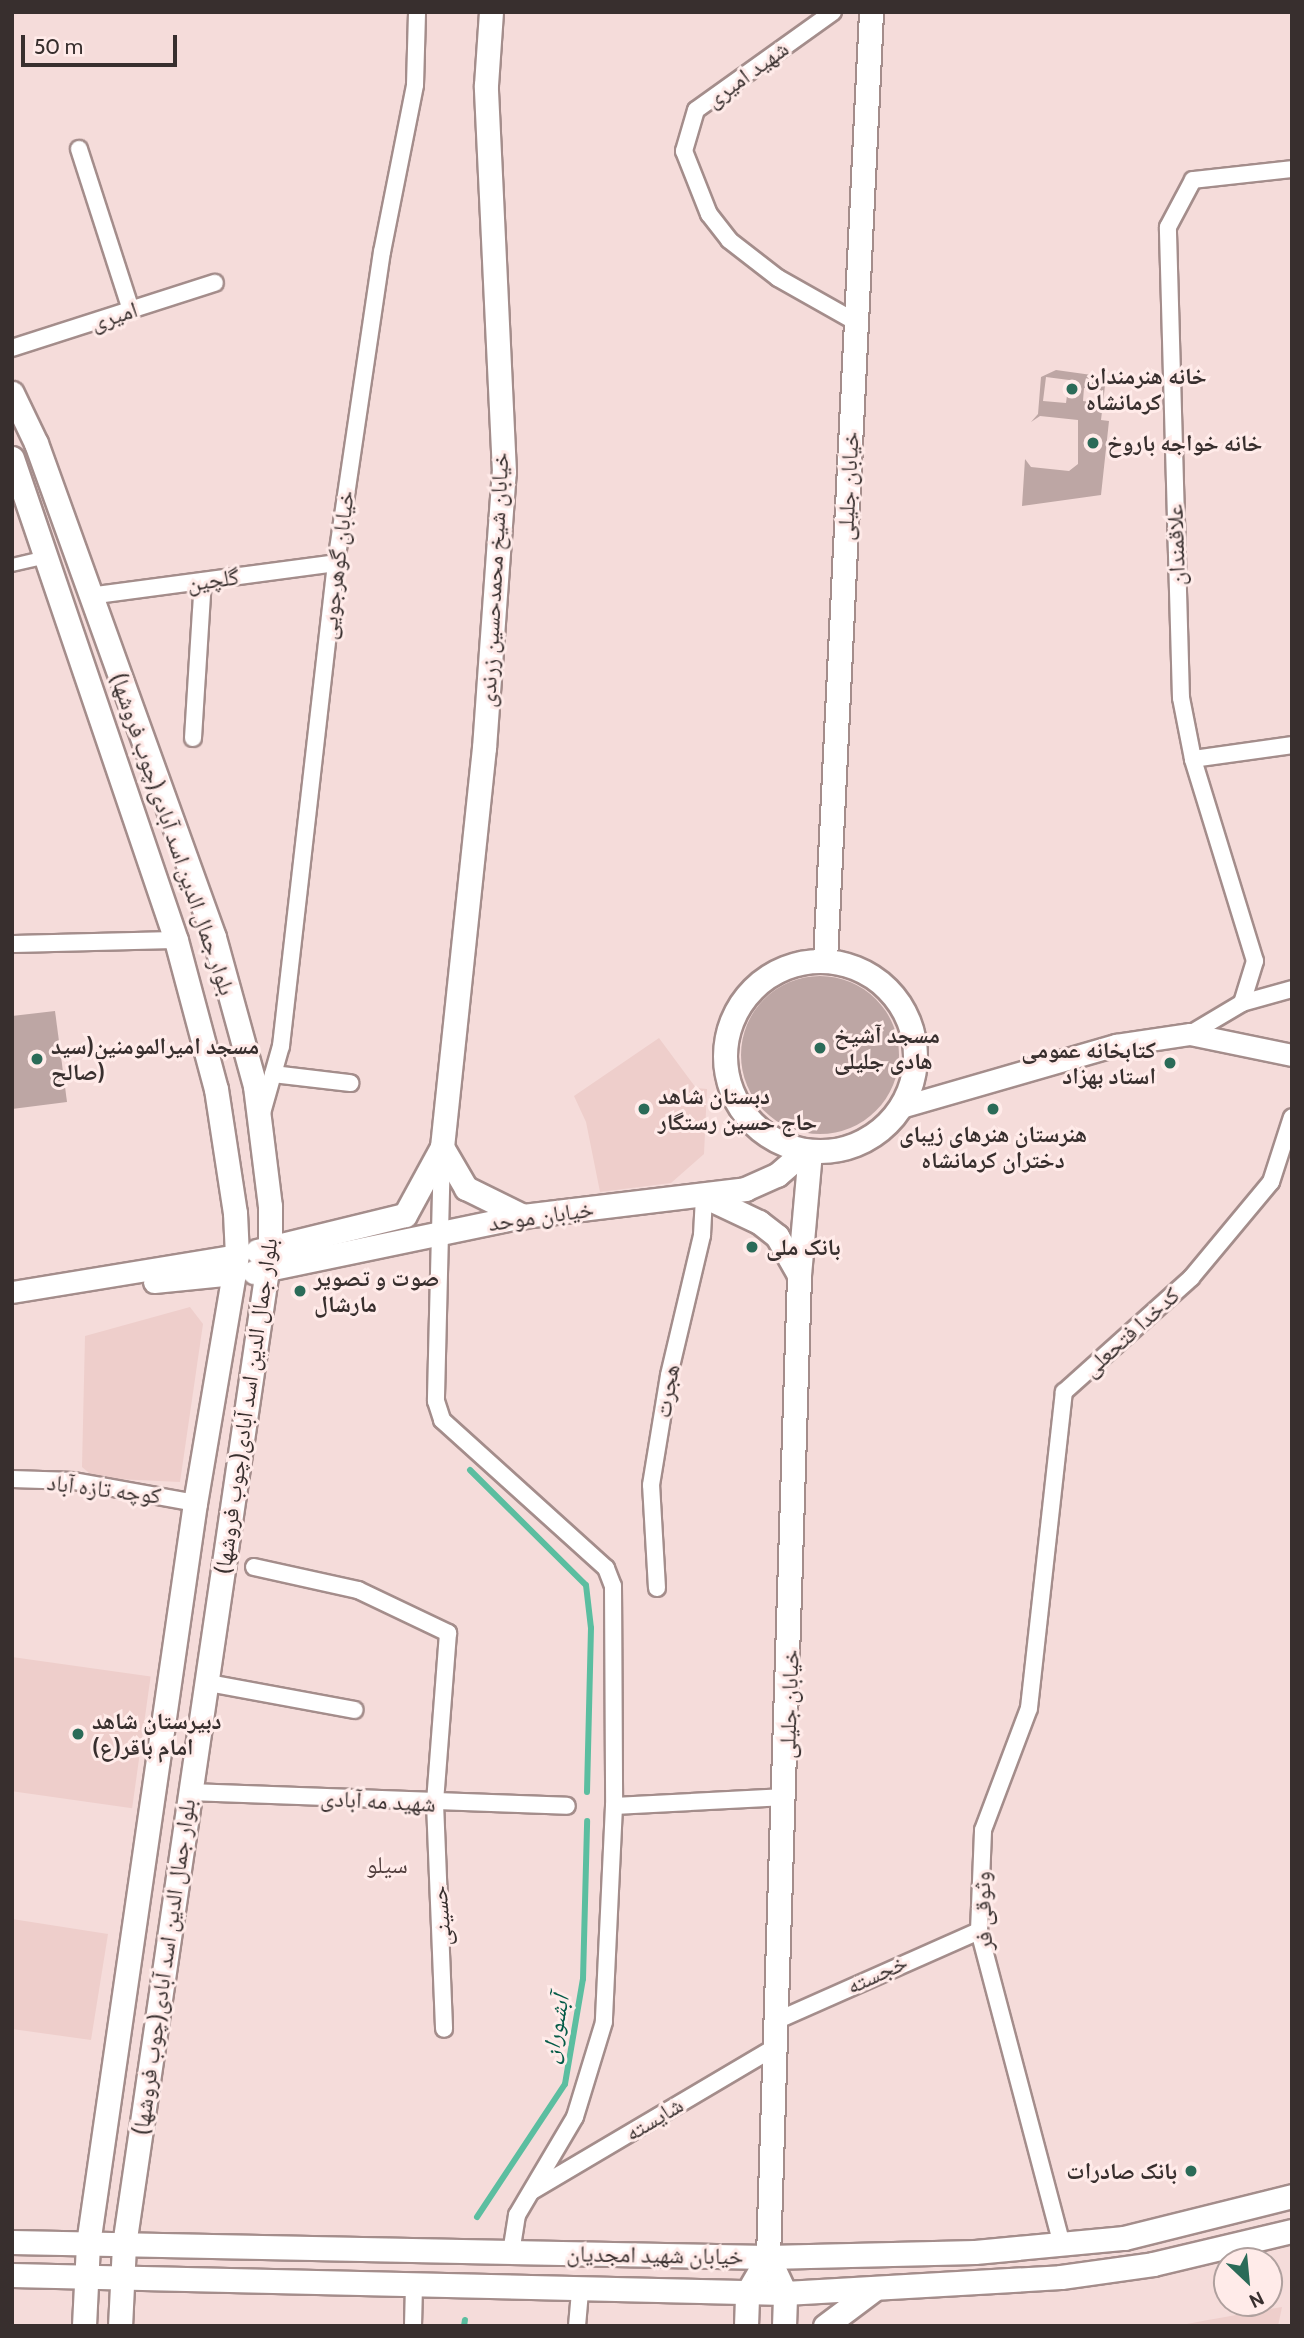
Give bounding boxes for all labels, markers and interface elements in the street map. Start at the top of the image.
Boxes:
scale bar [24,21,180,65]
text: 50 m [34,34,83,59]
street label: شهید امیری [700,35,794,113]
street label: امیری [87,295,141,337]
place label: خانه هنرمندان کرمانشاه [1086,362,1207,416]
marker: خانه هنرمندان کرمانشاه [1064,381,1080,397]
place label: خانه خواجه باروخ [1107,429,1262,457]
street label: خیابان جلیلی [831,431,865,541]
marker: خانه خواجه باروخ [1085,435,1101,451]
street label: خیابان شیخ محمدحسین زرندی [474,452,514,708]
street label: خیابان گوهرجویی [314,489,360,641]
street label: علاقمندان [1161,504,1191,586]
street label: گلچین [185,563,241,597]
street label: بلوار جمال الدین اسد آبادی(چوب فروشها) [105,669,241,999]
place label: مسجد آشیخ هادی جلیلی [834,1021,940,1075]
place label: مسجد امیرالمومنین(سید صالح) [51,1032,259,1086]
place label: کتابخانه عمومی استاد بهزاد [1021,1036,1156,1090]
marker: مسجد آشیخ هادی جلیلی [812,1040,828,1056]
marker: مسجد امیرالمومنین(سید صالح) [29,1051,45,1067]
marker: کتابخانه عمومی استاد بهزاد [1162,1055,1178,1071]
place label: دبستان شاهد حاج حسین رستگار [658,1082,817,1136]
marker: دبستان شاهد حاج حسین رستگار [636,1101,652,1117]
marker: هنرستان هنرهای زیبای دختران کرمانشاه [985,1101,1001,1117]
place label: هنرستان هنرهای زیبای دختران کرمانشاه [899,1120,1087,1174]
street label: خیابان موحد [486,1195,596,1237]
place label: بانک ملی [766,1233,840,1261]
street label: بلوار جمال الدین اسد آبادی(چوب فروشها) [209,1236,283,1576]
marker: بانک ملی [744,1239,760,1255]
place label: صوت و تصویر مارشال [314,1264,439,1318]
street label: کدخدا فتحعلی [1077,1281,1185,1383]
marker: صوت و تصویر مارشال [292,1283,308,1299]
street label: هجرت [649,1362,685,1420]
street label: کوچه تازه آباد [45,1468,163,1510]
street label: خیابان جلیلی [773,1649,805,1759]
place label: دبیرستان شاهد امام باقر(ع) [92,1707,222,1761]
marker: دبیرستان شاهد امام باقر(ع) [70,1726,86,1742]
street label: شهید مه آبادی [320,1784,436,1818]
street label: بلوار جمال الدین اسد آبادی(چوب فروشها) [127,1797,201,2137]
district label: سیلو [366,1851,408,1879]
street label: وثوقی فر [968,1871,998,1951]
street label: حسینی [425,1885,457,1947]
street label: خجسته [842,1948,912,2000]
water label: آبشوران [535,1993,575,2065]
street label: شایسته [620,2091,688,2147]
place label: بانک صادرات [1066,2157,1177,2185]
marker: بانک صادرات [1183,2163,1199,2179]
street label: خیابان شهید امجدیان [566,2240,744,2270]
north arrow [1213,2247,1283,2317]
text: N [1245,2286,1268,2313]

